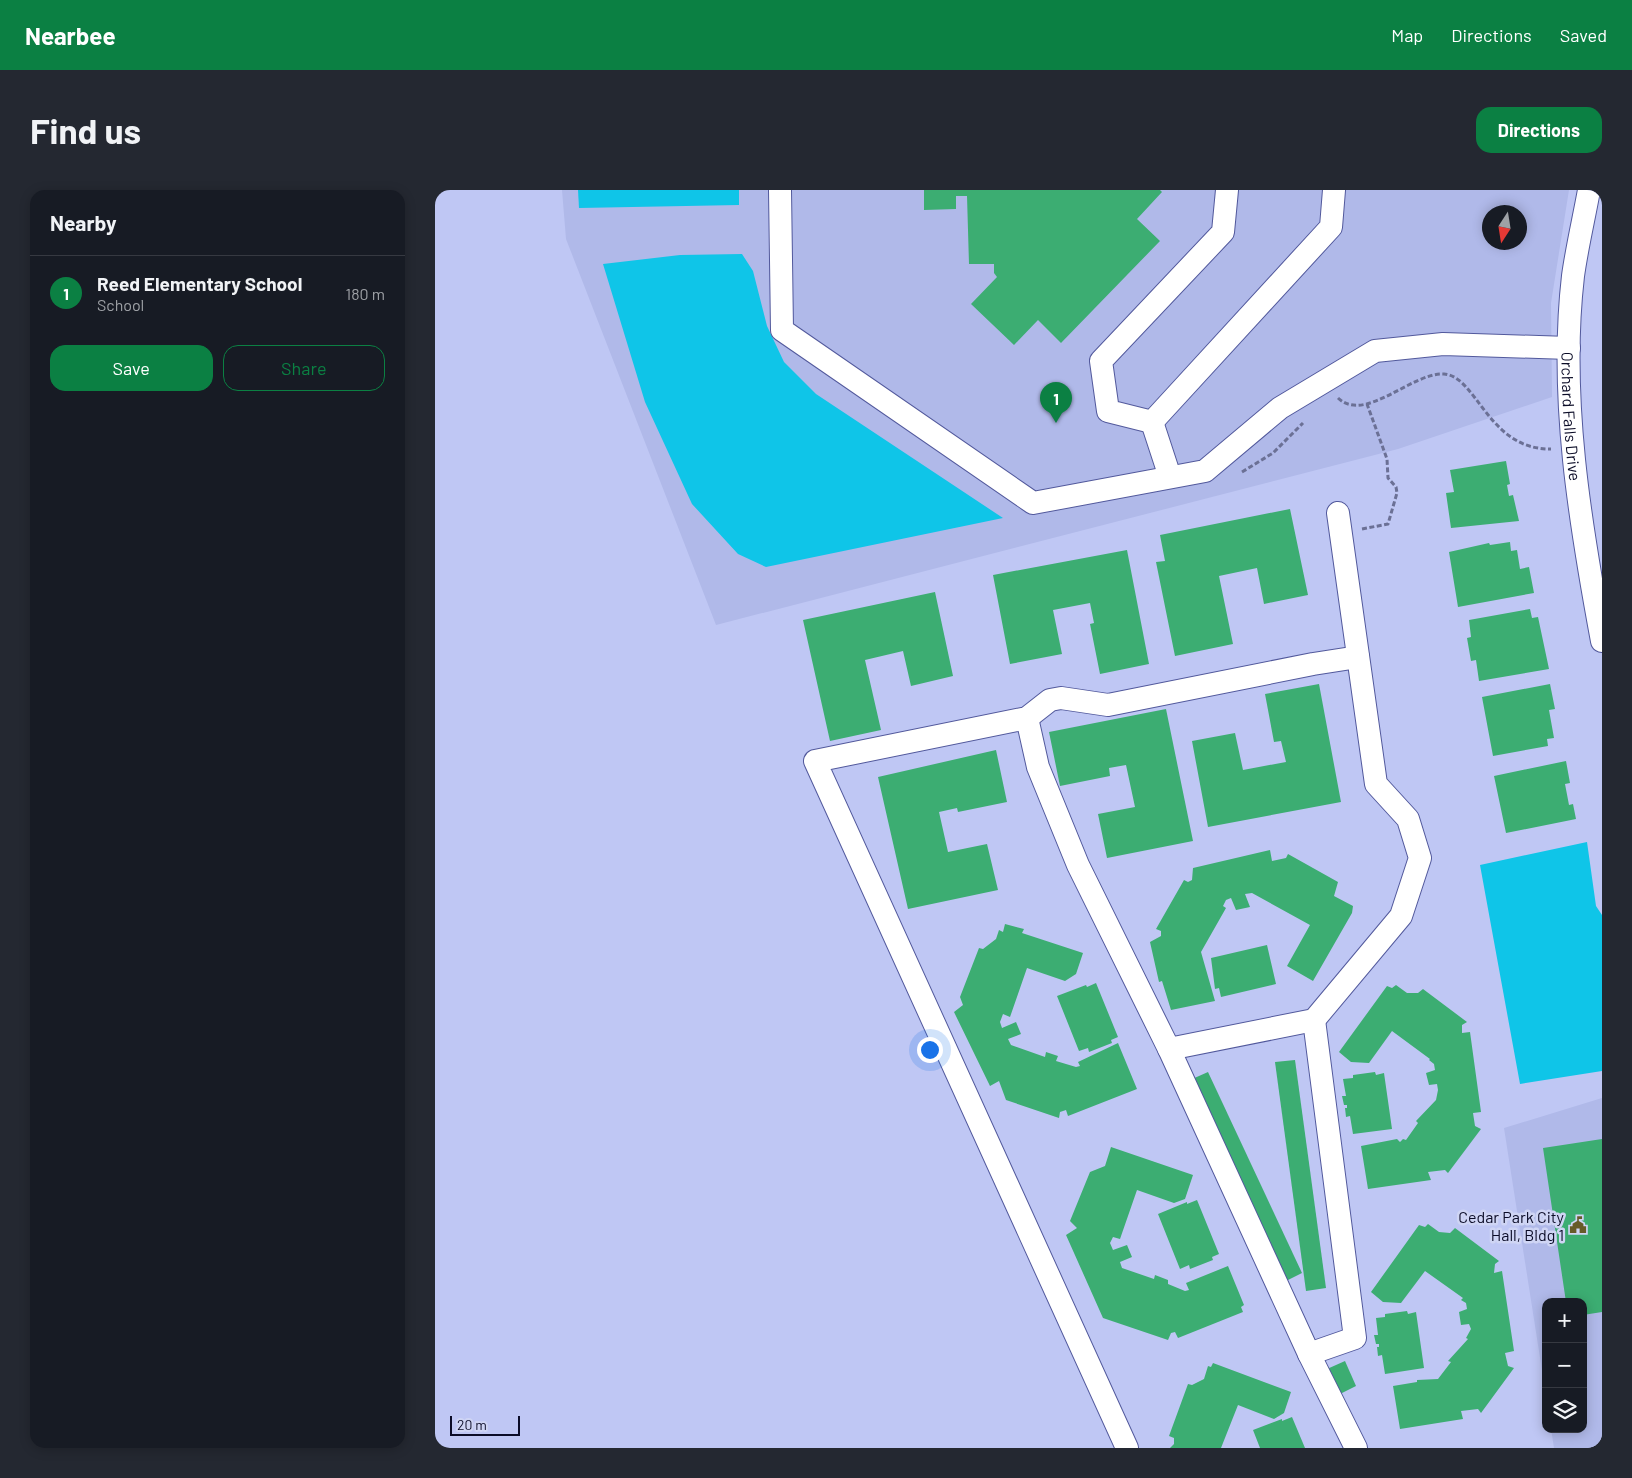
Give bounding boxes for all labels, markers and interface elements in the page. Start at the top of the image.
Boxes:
text: Nearbee [25,21,116,50]
text: Map [1391,24,1423,46]
text: Directions [1451,24,1532,46]
text: Saved [1560,24,1607,46]
button: Directions [1476,107,1602,153]
text: Find us [30,109,141,151]
north arrow [1482,205,1527,250]
text: Nearby [50,210,116,235]
text: Reed Elementary School [97,272,302,295]
text: 1 [63,284,69,303]
text: 180 m [346,284,385,303]
text: School [97,295,144,314]
button: Save [50,345,213,391]
button: Share [223,345,385,391]
street label: Orchard Falls Drive [1559,352,1586,482]
pin: 1 [1040,382,1072,423]
your location [917,1037,943,1063]
place label: Cedar Park City Hall, Bldg 1 [1458,1207,1565,1244]
public building icon: Cedar Park City Hall, Bldg 1 [1568,1215,1588,1235]
map controls [1542,1298,1587,1433]
button: + [1542,1298,1587,1343]
button: − [1542,1343,1587,1388]
button: layers [1542,1388,1587,1433]
scale bar [450,1413,520,1436]
text: 20 m [457,1416,487,1433]

